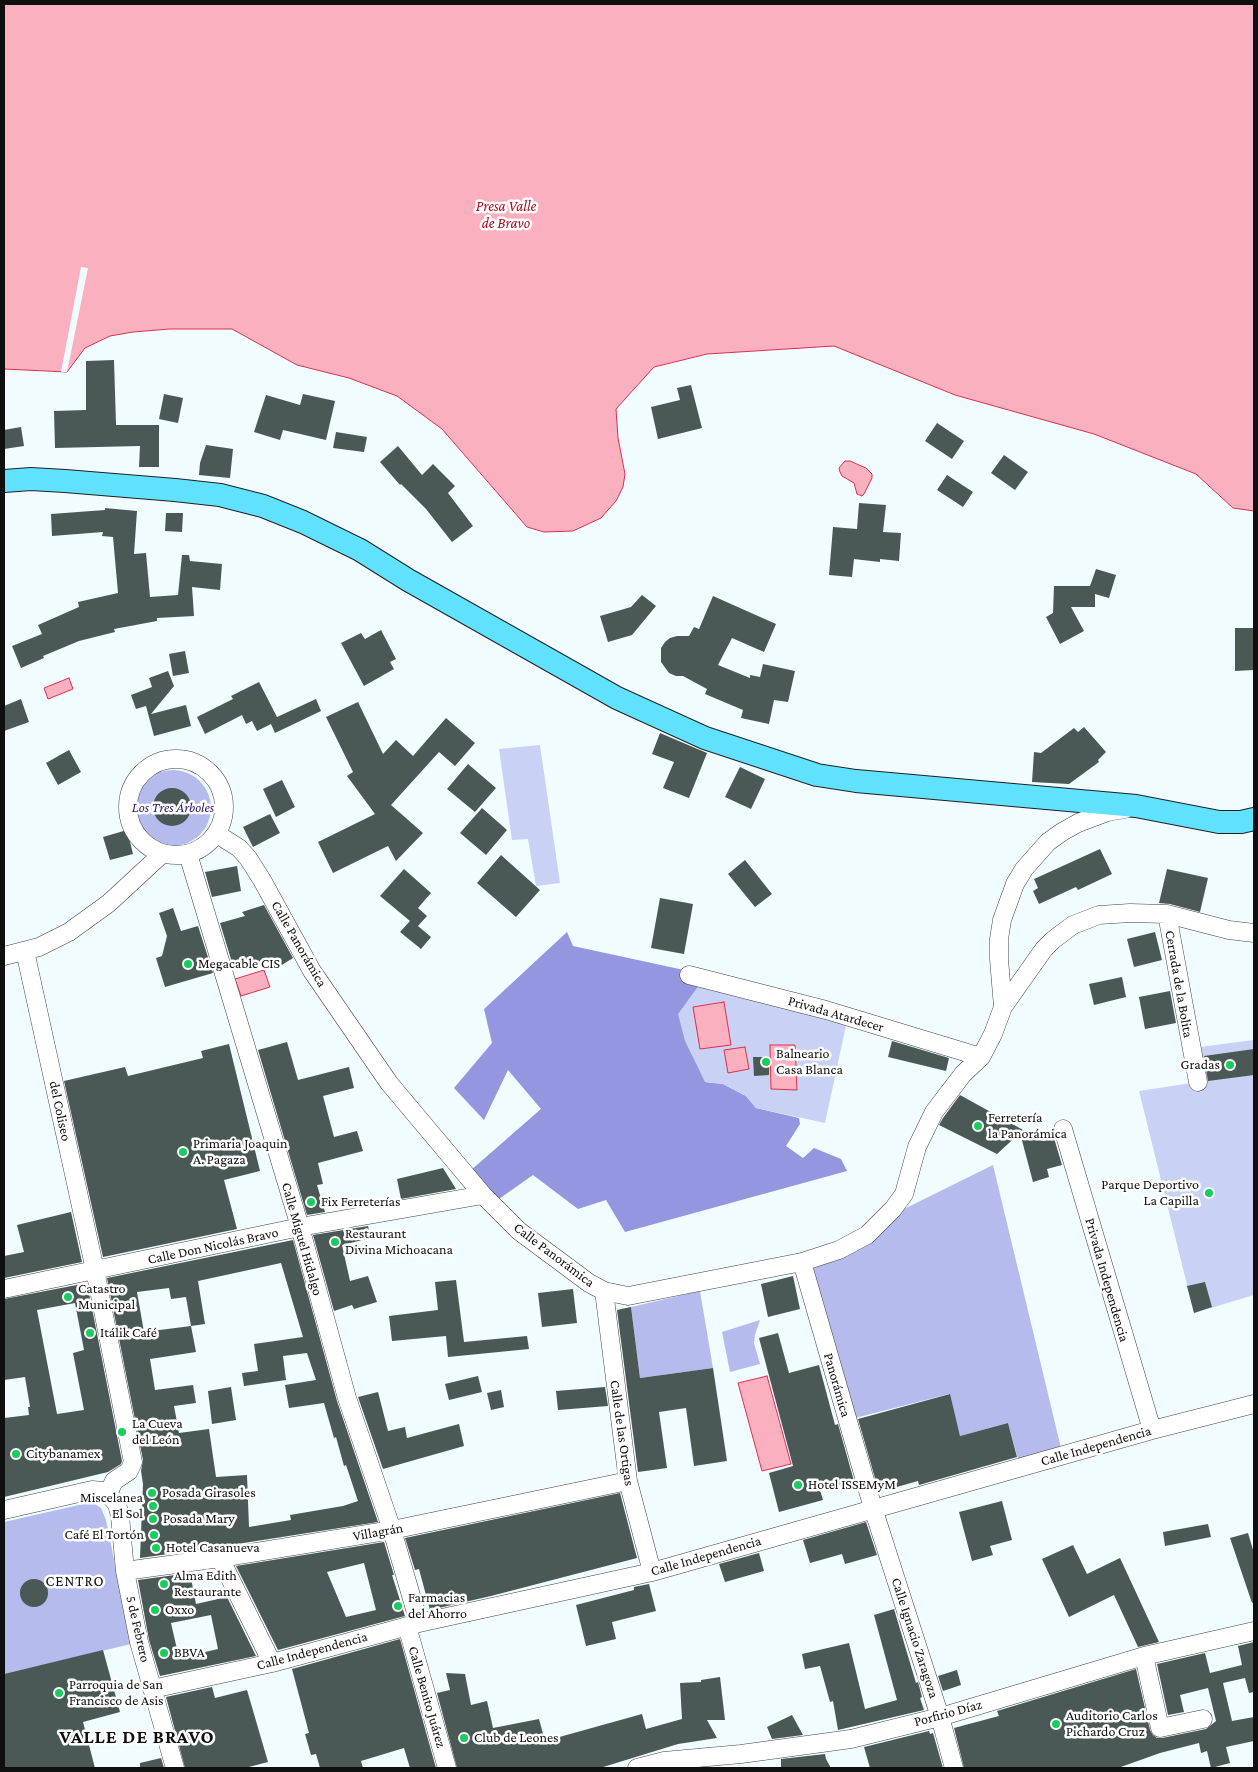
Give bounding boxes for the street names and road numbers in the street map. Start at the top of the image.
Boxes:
street label: Calle Panorámica [267,898,331,990]
street label: Cerrada de la Bolita [1161,929,1197,1039]
street label: Privada Atardecer [786,992,886,1036]
street label: del Coliseo [45,1079,75,1143]
street label: Calle Miguel Hidalgo [278,1181,326,1297]
street label: Privada Independencia [1081,1216,1133,1344]
street label: Calle Panorámica [510,1219,598,1291]
street label: Calle Don Nicolás Bravo [146,1224,280,1268]
street label: Panorámica [820,1351,854,1419]
street label: Calle de las Ortigas [606,1379,638,1487]
street label: Calle Independencia [1039,1422,1153,1470]
street label: Villagrán [352,1519,404,1545]
street label: Calle Independencia [649,1532,763,1580]
street label: Calle Ignacio Zaragoza [888,1576,942,1700]
street label: 5 de Febrero [122,1594,154,1664]
street label: Calle Independencia [255,1628,369,1674]
street label: Calle Benito Juárez [404,1644,450,1750]
street label: Porfirio Díaz [912,1696,984,1730]

